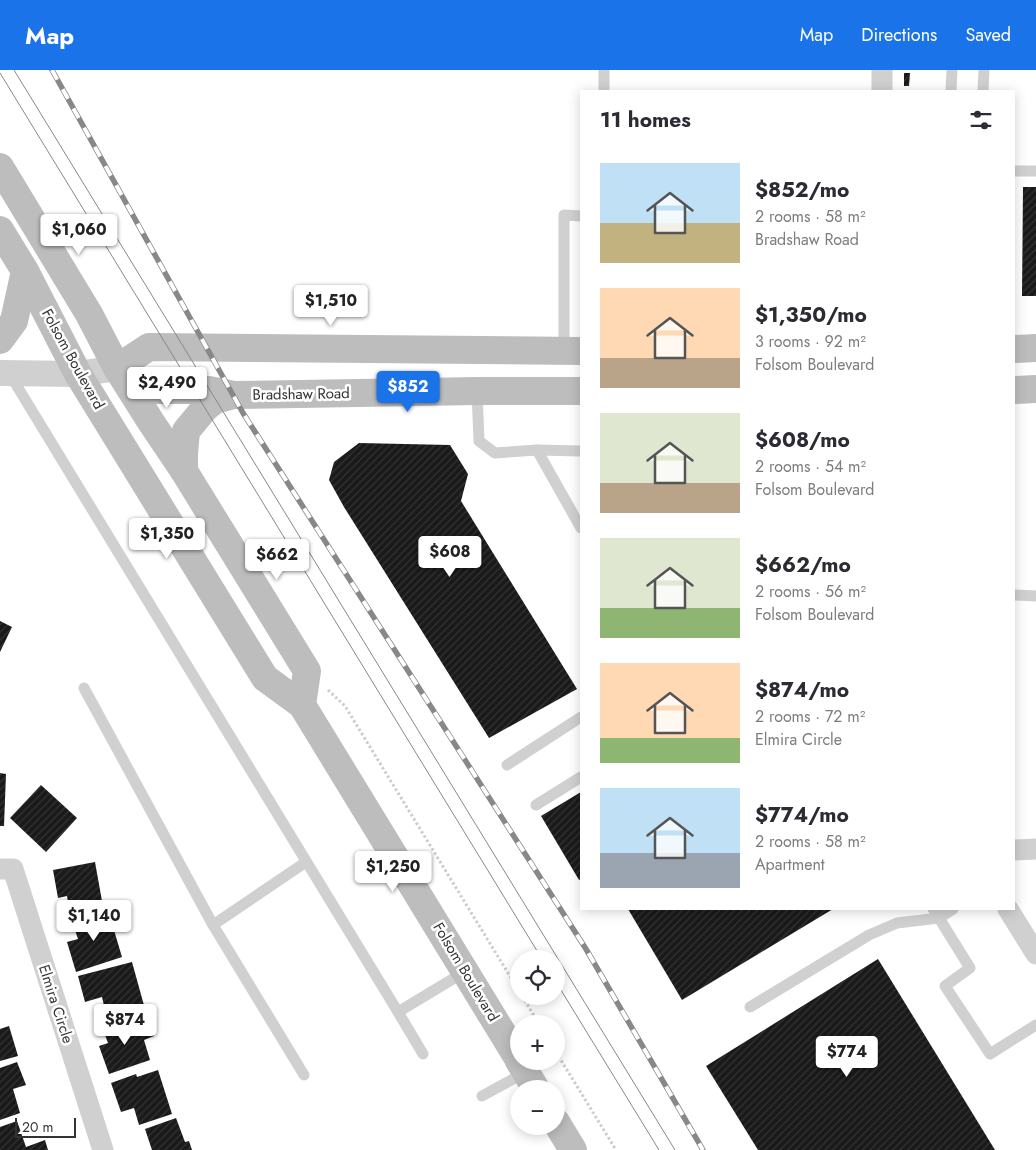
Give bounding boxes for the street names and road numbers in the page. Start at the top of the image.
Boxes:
street label: Folsom Boulevard [36,305,110,413]
street label: Bradshaw Road [252,382,350,406]
street label: Folsom Boulevard [428,918,504,1026]
street label: Elmira Circle [33,962,79,1046]

